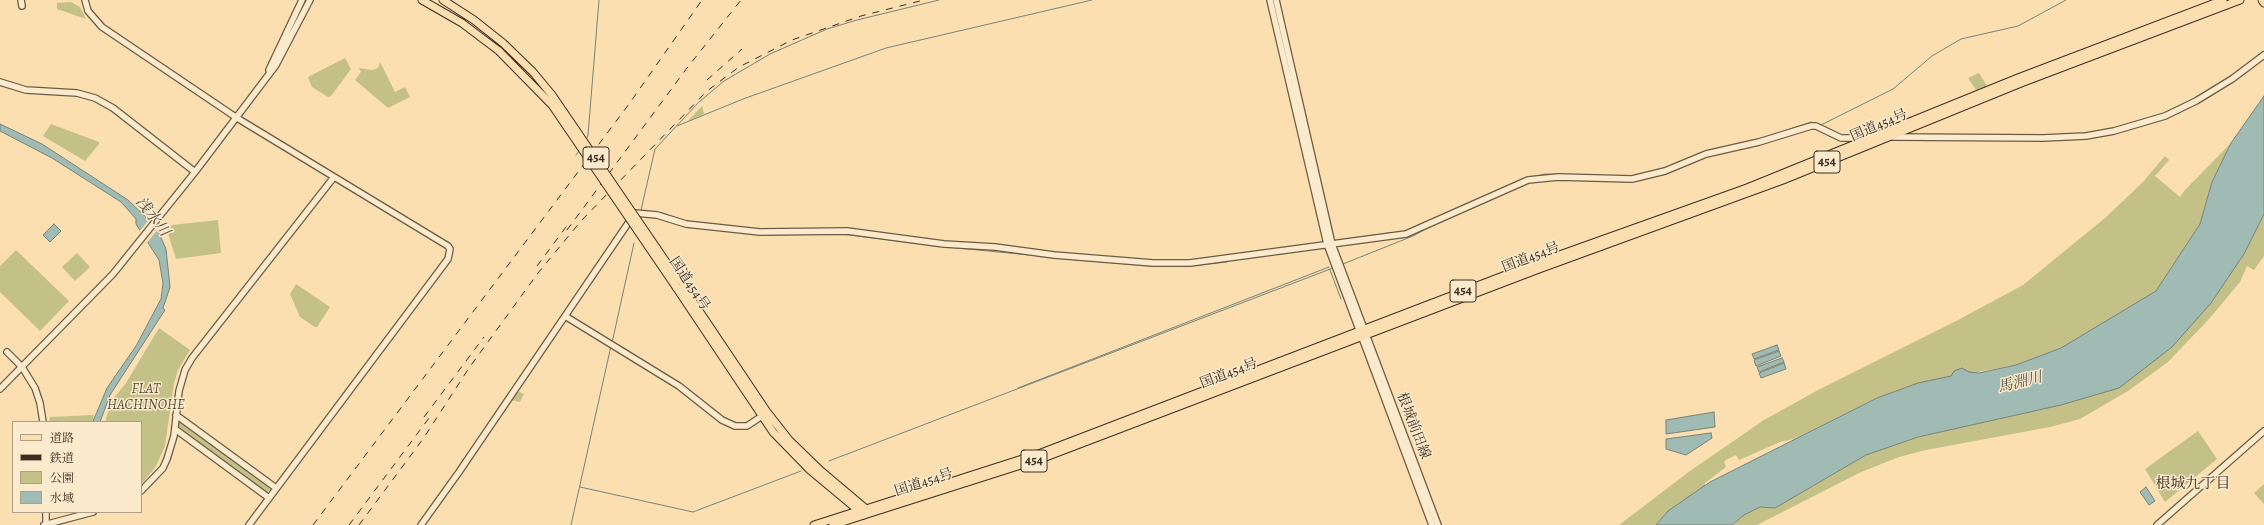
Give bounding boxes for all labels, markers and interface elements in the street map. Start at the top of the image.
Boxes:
street label: 国道454号 [1848,106,1910,146]
road number: 454 [583,147,609,169]
road number: 454 [1814,151,1840,173]
water label: 浅水川 [131,194,173,240]
street label: 国道454号 [1500,239,1562,277]
street label: 国道454号 [665,254,713,314]
road number: 454 [1450,280,1476,302]
street label: 国道454号 [1198,355,1260,393]
water label: 馬淵川 [1996,369,2044,397]
park label: FLAT HACHINOHE [107,382,185,414]
street label: 根城前田線 [1393,390,1433,462]
legend [12,421,142,513]
text: 道路 [50,430,74,446]
text: 鉄道 [50,450,74,466]
road number: 454 [1021,450,1047,472]
street label: 国道454号 [893,466,955,500]
text: 公園 [50,470,74,486]
district label: 根城九丁目 [2156,475,2230,493]
text: 水域 [50,490,74,506]

